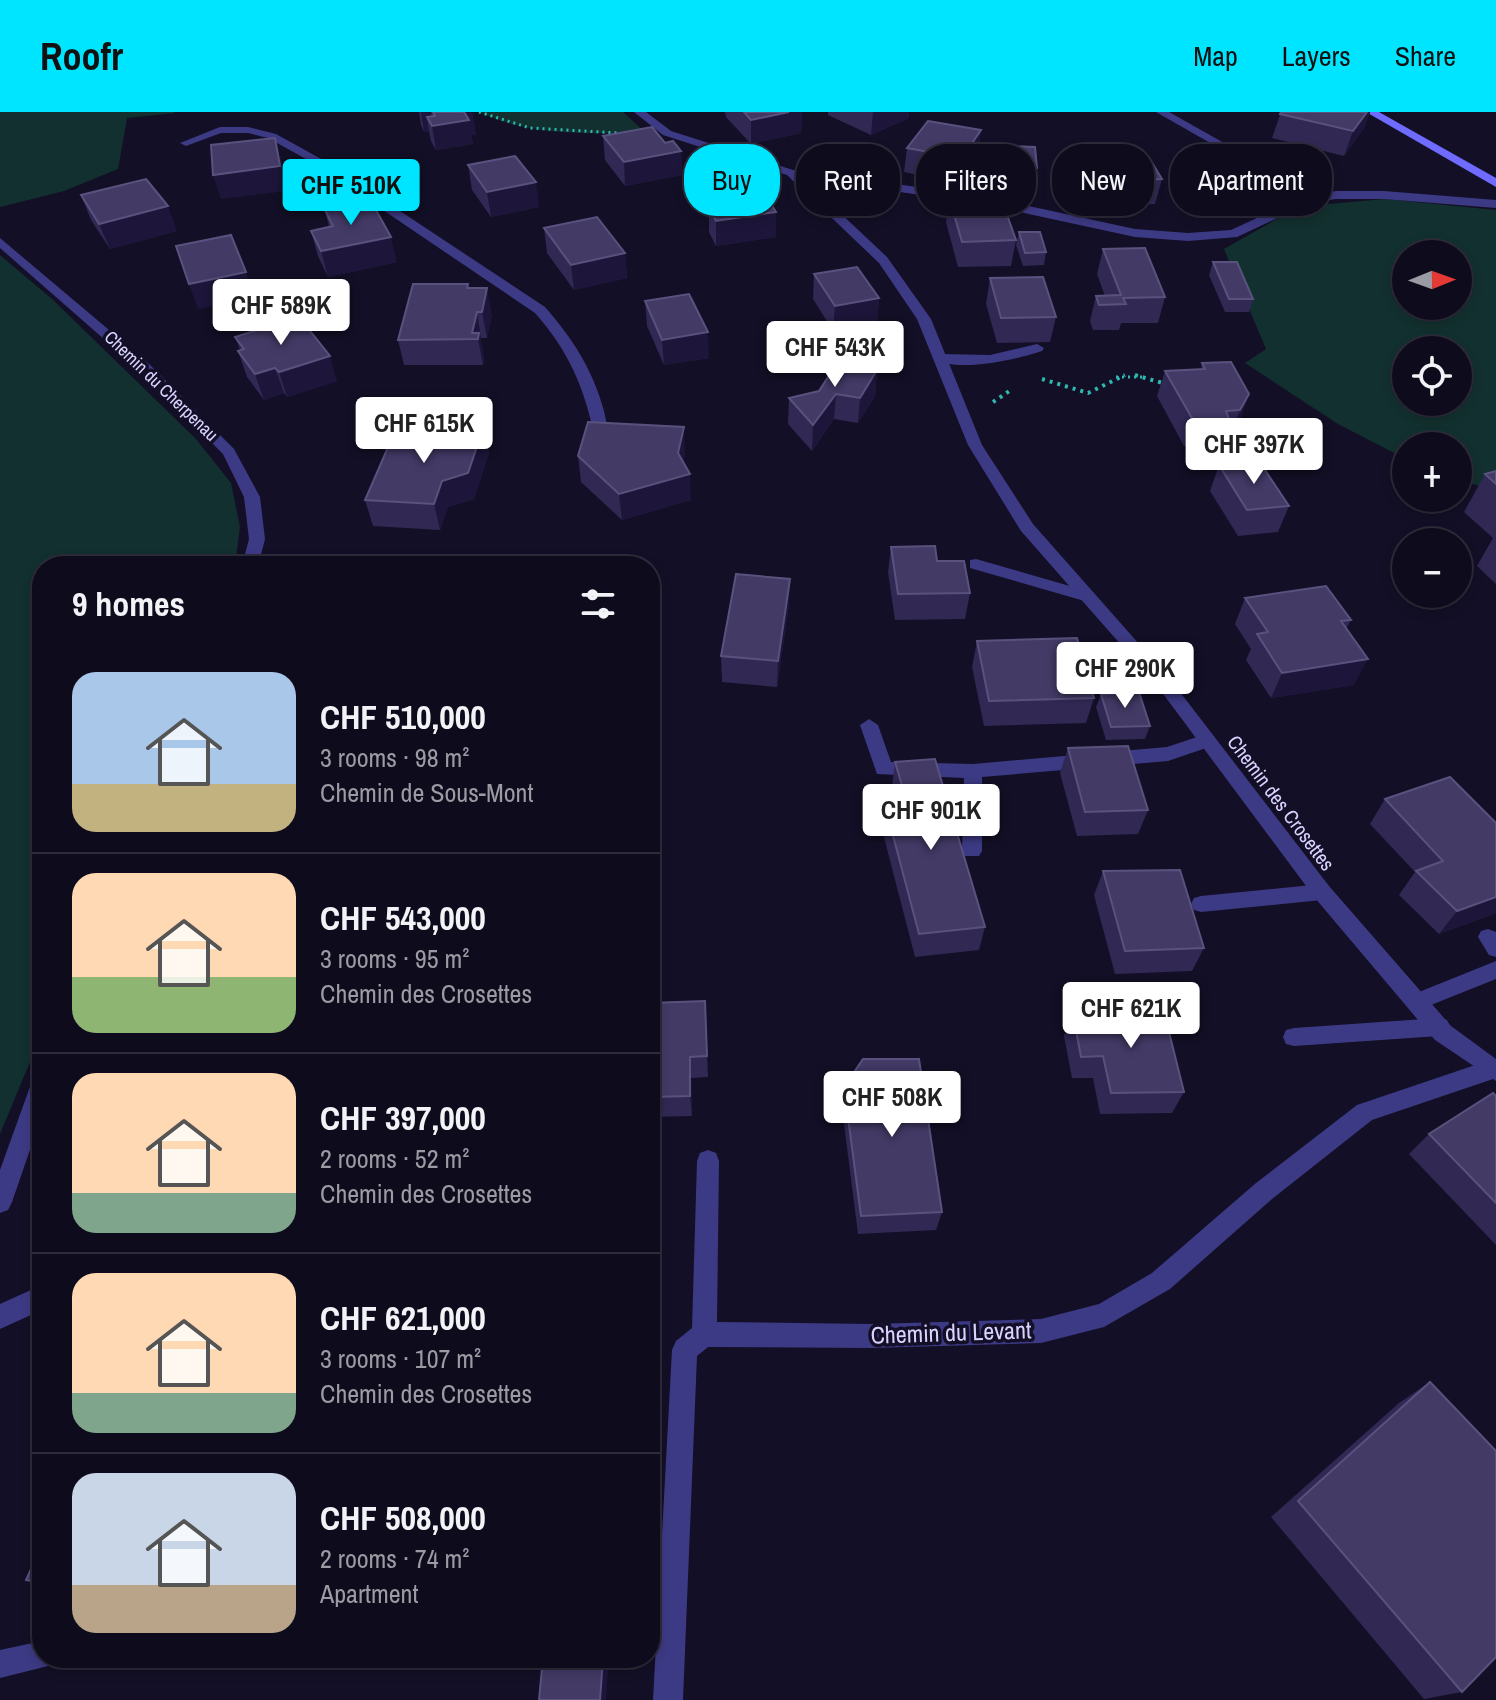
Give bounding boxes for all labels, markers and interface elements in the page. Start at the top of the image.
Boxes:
text: Roofr [40,31,123,82]
text: Map [1193,37,1238,75]
text: Layers [1282,37,1351,75]
text: Share [1395,37,1456,75]
chip: Buy [684,144,780,216]
chip: Rent [796,144,900,216]
chip: Filters [916,144,1036,216]
chip: New [1052,144,1154,216]
chip: Apartment [1170,144,1332,216]
pin: CHF 510K [268,159,434,227]
text: CHF 510K [301,167,401,202]
north arrow [1392,240,1472,320]
map controls [1392,240,1472,608]
pin: CHF 589K [198,279,364,347]
text: CHF 589K [231,287,331,322]
pin: CHF 543K [752,321,918,389]
street label: Chemin du Cherpenau [99,325,224,446]
text: CHF 543K [785,329,885,364]
button: locate [1392,336,1472,416]
pin: CHF 615K [341,397,507,465]
text: CHF 615K [374,405,474,440]
pin: CHF 397K [1171,418,1337,486]
text: CHF 397K [1204,426,1304,461]
button: + [1392,432,1472,512]
button: − [1392,528,1472,608]
text: 9 homes [72,581,185,627]
icon: filters [576,582,620,626]
pin: CHF 290K [1042,642,1208,710]
text: CHF 290K [1075,650,1175,685]
text: CHF 510,000 [320,694,486,740]
icon: home [136,704,232,800]
street label: Chemin des Crosettes [1222,729,1341,876]
text: 3 rooms · 98 m² [320,740,469,775]
text: Chemin de Sous-Mont [320,775,533,810]
pin: CHF 901K [848,784,1014,852]
text: CHF 901K [881,792,981,827]
text: CHF 543,000 [320,895,486,941]
icon: home [136,905,232,1001]
text: 3 rooms · 95 m² [320,941,469,976]
text: Chemin des Crosettes [320,976,532,1011]
pin: CHF 621K [1048,982,1214,1050]
text: CHF 621K [1081,990,1181,1025]
pin: CHF 508K [809,1071,975,1139]
text: CHF 508K [842,1079,942,1114]
text: CHF 397,000 [320,1095,486,1141]
icon: home [136,1105,232,1201]
text: 2 rooms · 52 m² [320,1141,469,1176]
text: Chemin des Crosettes [320,1176,532,1211]
text: CHF 621,000 [320,1295,486,1341]
icon: home [136,1305,232,1401]
street label: Chemin du Levant [870,1313,1032,1351]
text: 3 rooms · 107 m² [320,1341,481,1376]
text: Chemin des Crosettes [320,1376,532,1411]
text: CHF 508,000 [320,1495,486,1541]
icon: home [136,1505,232,1601]
text: 2 rooms · 74 m² [320,1541,469,1576]
text: Apartment [320,1576,418,1611]

